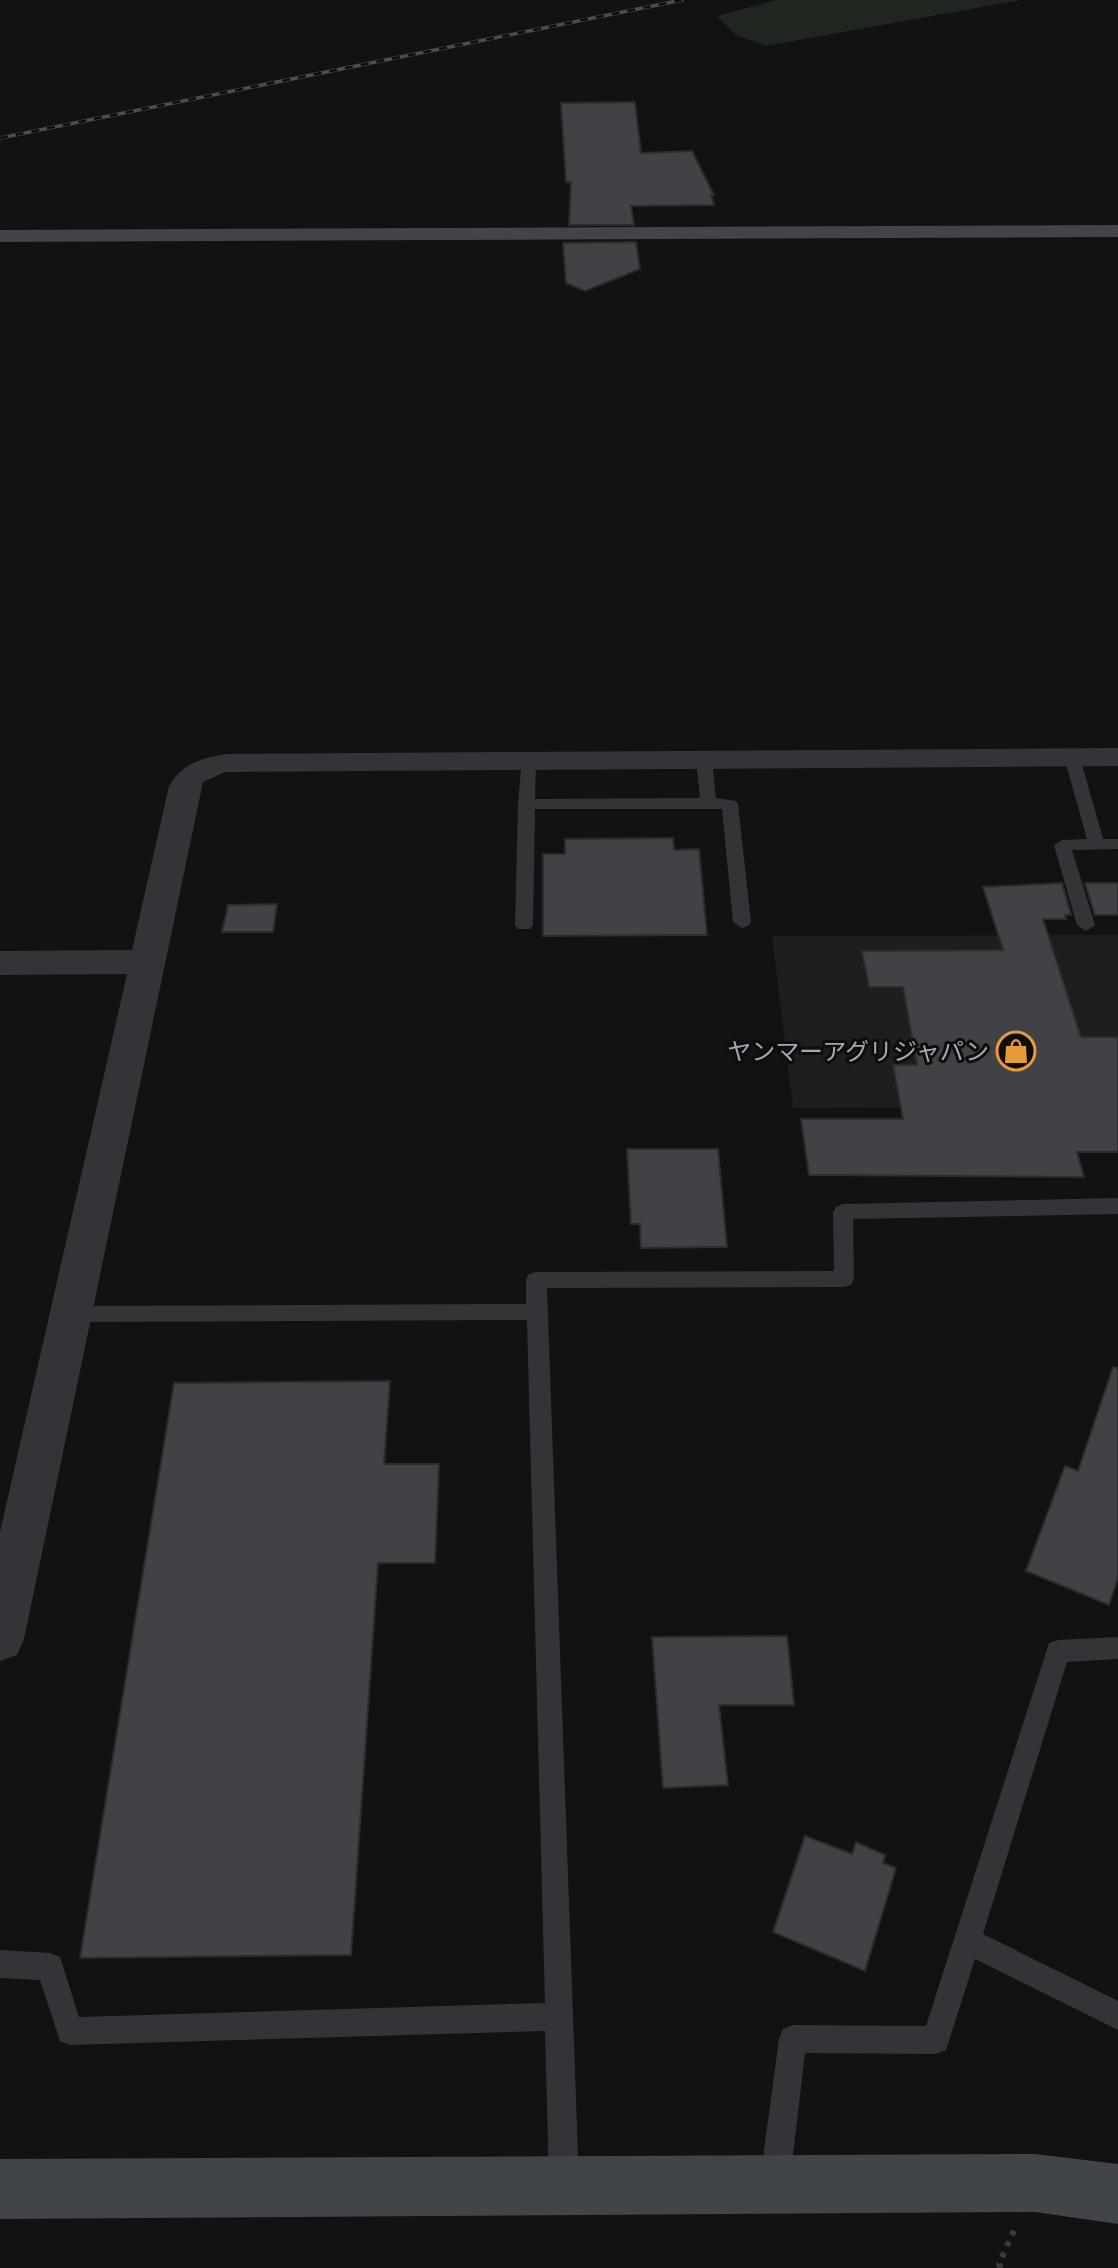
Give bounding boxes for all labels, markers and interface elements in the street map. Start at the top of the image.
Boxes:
shop icon: ヤンマーアグリジャパン [995,1030,1037,1072]
place label: ヤンマーアグリジャパン [727,1038,989,1065]

